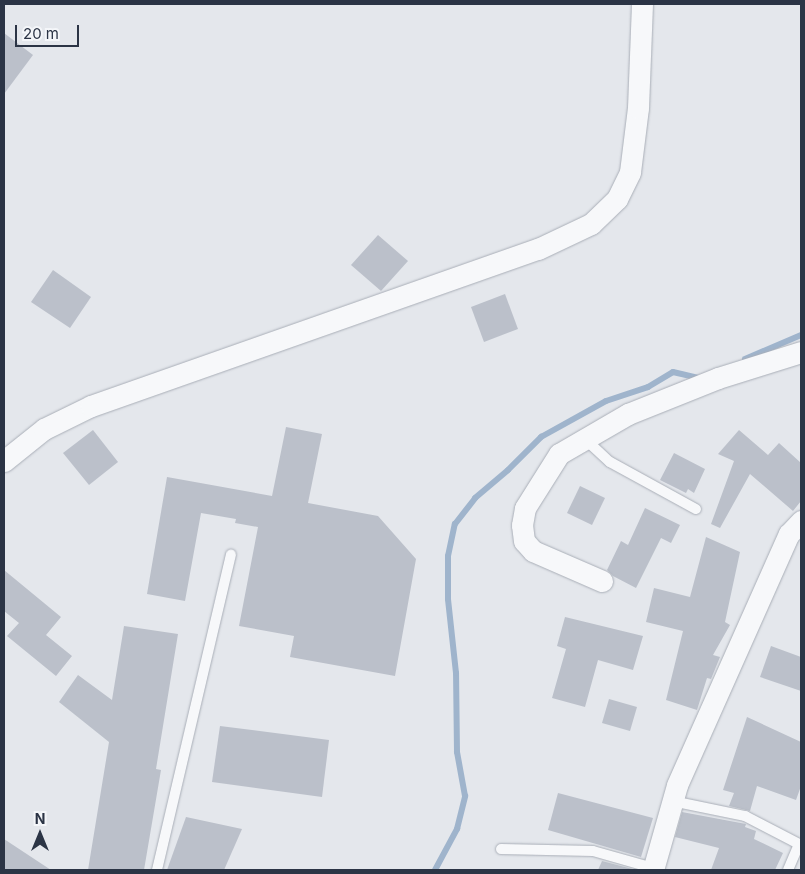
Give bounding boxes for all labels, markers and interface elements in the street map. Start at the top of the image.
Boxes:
scale bar [18,15,81,47]
text: 20 m [23,24,59,43]
north arrow [15,809,65,859]
text: N [35,810,45,827]

